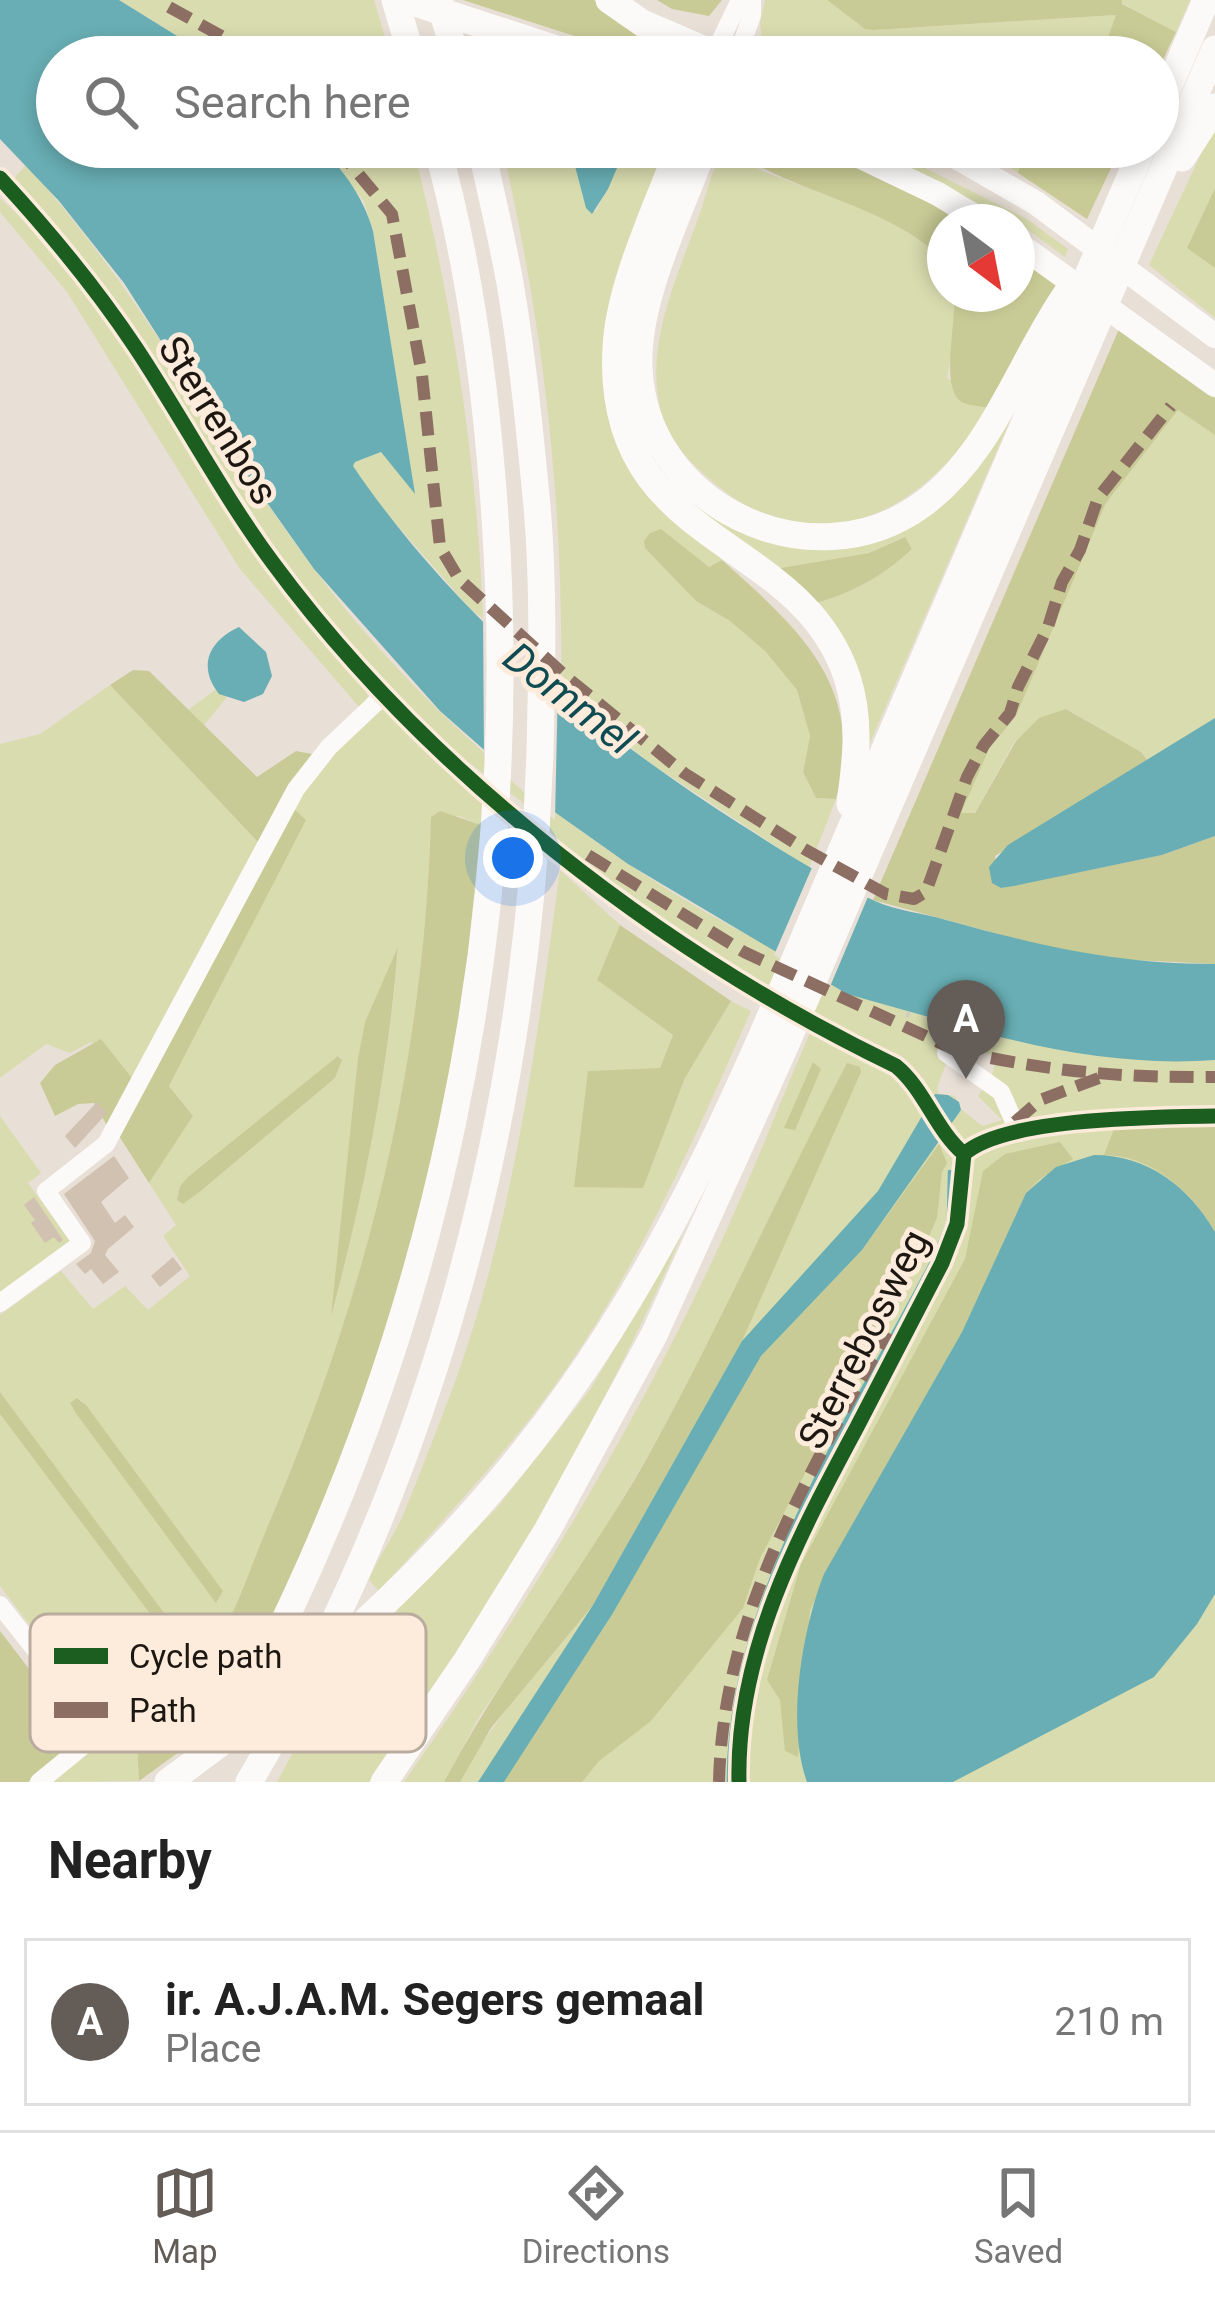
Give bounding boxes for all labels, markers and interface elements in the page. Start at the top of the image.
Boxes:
search box [36,36,1179,168]
icon: search [78,69,144,135]
text: Search here [174,76,411,129]
north arrow [927,204,1035,312]
street label: Sterrenbos [149,328,288,513]
water label: Dommel [494,632,646,765]
your location [483,828,543,888]
pin: A [927,980,1005,1079]
street label: Sterrebosweg [789,1222,939,1457]
legend [30,1614,426,1752]
text: Cycle path [129,1637,282,1676]
text: Path [129,1691,197,1730]
text: Nearby [48,1831,212,1890]
text: ir. A.J.A.M. Segers gemaal [165,1973,704,2026]
text: A [77,1999,103,2045]
text: 210 m [1054,1999,1164,2045]
text: Place [165,2026,261,2072]
tab: Map [152,2160,218,2271]
tab: Directions [522,2160,670,2271]
tab: Saved [974,2160,1063,2271]

